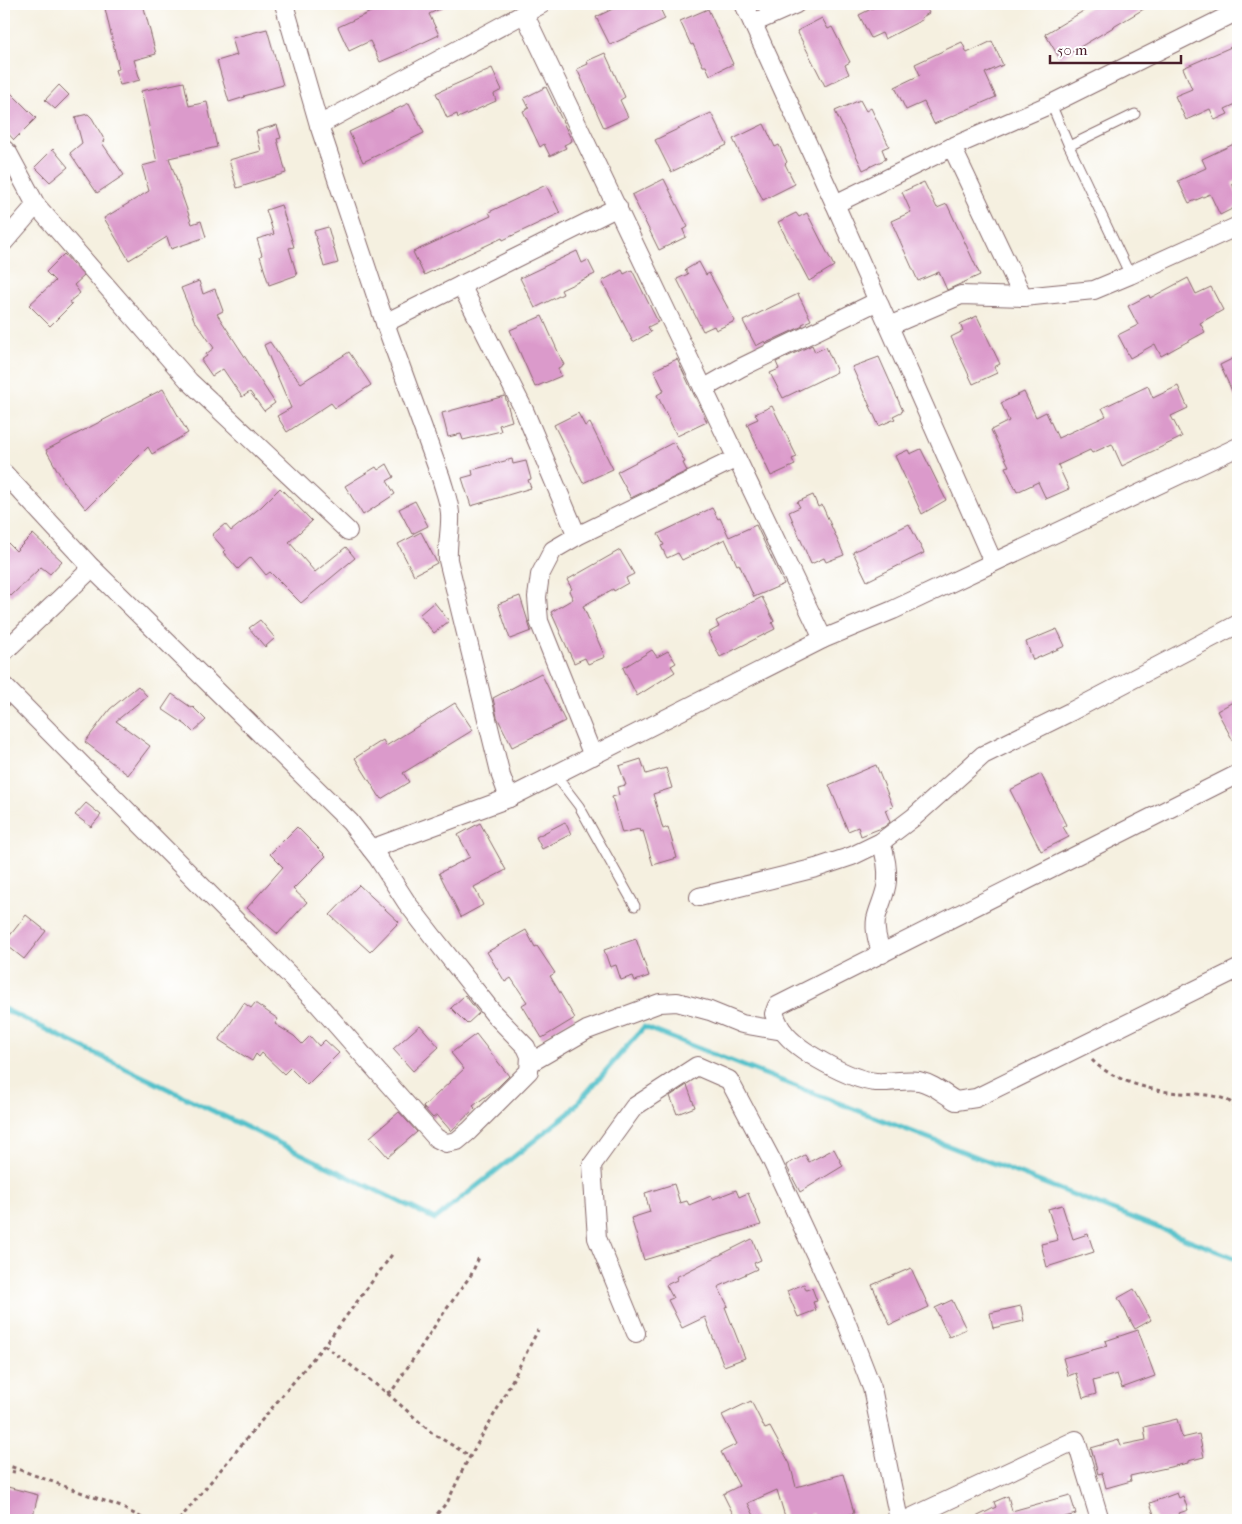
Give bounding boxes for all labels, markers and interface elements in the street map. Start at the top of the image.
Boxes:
scale bar [1050,32,1181,64]
text: 50 m [1057,41,1088,59]

